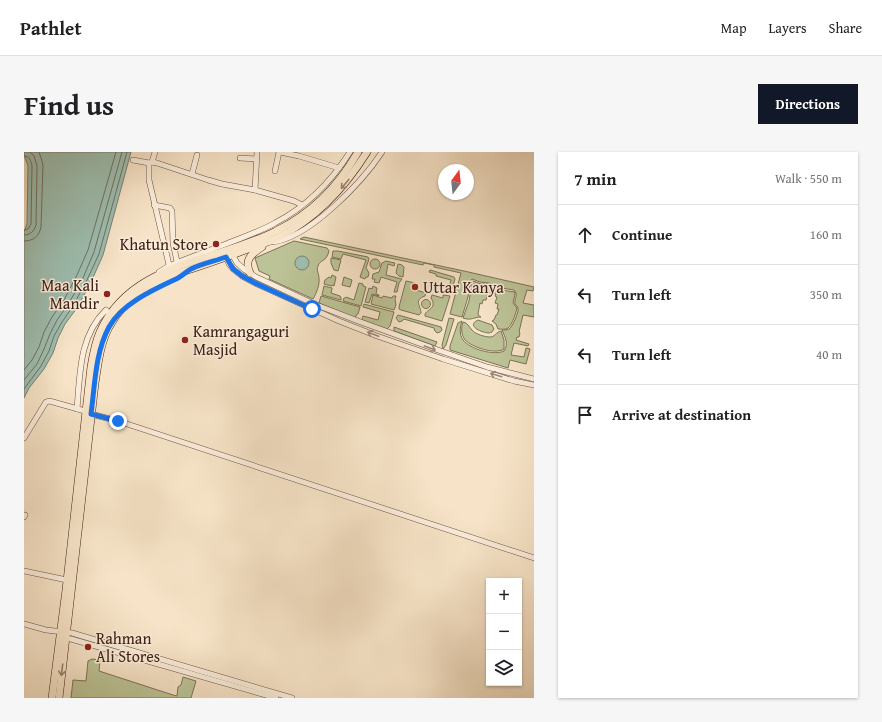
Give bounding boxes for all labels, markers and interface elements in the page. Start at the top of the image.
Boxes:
text: Pathlet [20,14,82,42]
text: Map [721,18,747,38]
text: Layers [769,18,807,38]
text: Share [829,18,862,38]
text: Find us [24,84,114,125]
button: Directions [758,84,858,124]
north arrow [438,164,474,200]
text: 7 min [574,166,616,191]
text: Walk · 550 m [775,169,842,188]
one-way arrow [340,178,349,189]
icon: ahead [574,224,596,246]
text: Continue [612,224,673,245]
text: 160 m [810,225,842,244]
place label: Khatun Store [120,232,208,256]
marker: Khatun Store [211,239,221,249]
place label: Maa Kali Mandir [41,273,100,315]
place label: Uttar Kanya [423,275,504,299]
marker: Uttar Kanya [410,282,420,292]
icon: left [574,284,596,306]
text: Turn left [612,284,671,305]
text: 350 m [810,285,842,304]
marker: Maa Kali Mandir [102,289,112,299]
route start [303,300,321,318]
place label: Kamrangaguri Masjid [193,319,290,361]
one-way arrow [367,330,379,338]
marker: Kamrangaguri Masjid [180,335,190,345]
one-way arrow [423,344,435,352]
icon: left [574,344,596,366]
text: Turn left [612,344,671,365]
text: 40 m [816,345,842,364]
one-way arrow [490,371,503,378]
icon: arrive [574,404,596,426]
text: Arrive at destination [612,404,751,425]
route end [109,412,127,430]
map controls [486,578,522,686]
button: + [486,578,522,614]
button: − [486,614,522,650]
place label: Rahman Ali Stores [96,626,160,668]
marker: Rahman Ali Stores [83,642,93,652]
button: layers [486,650,522,686]
one-way arrow [58,663,66,676]

